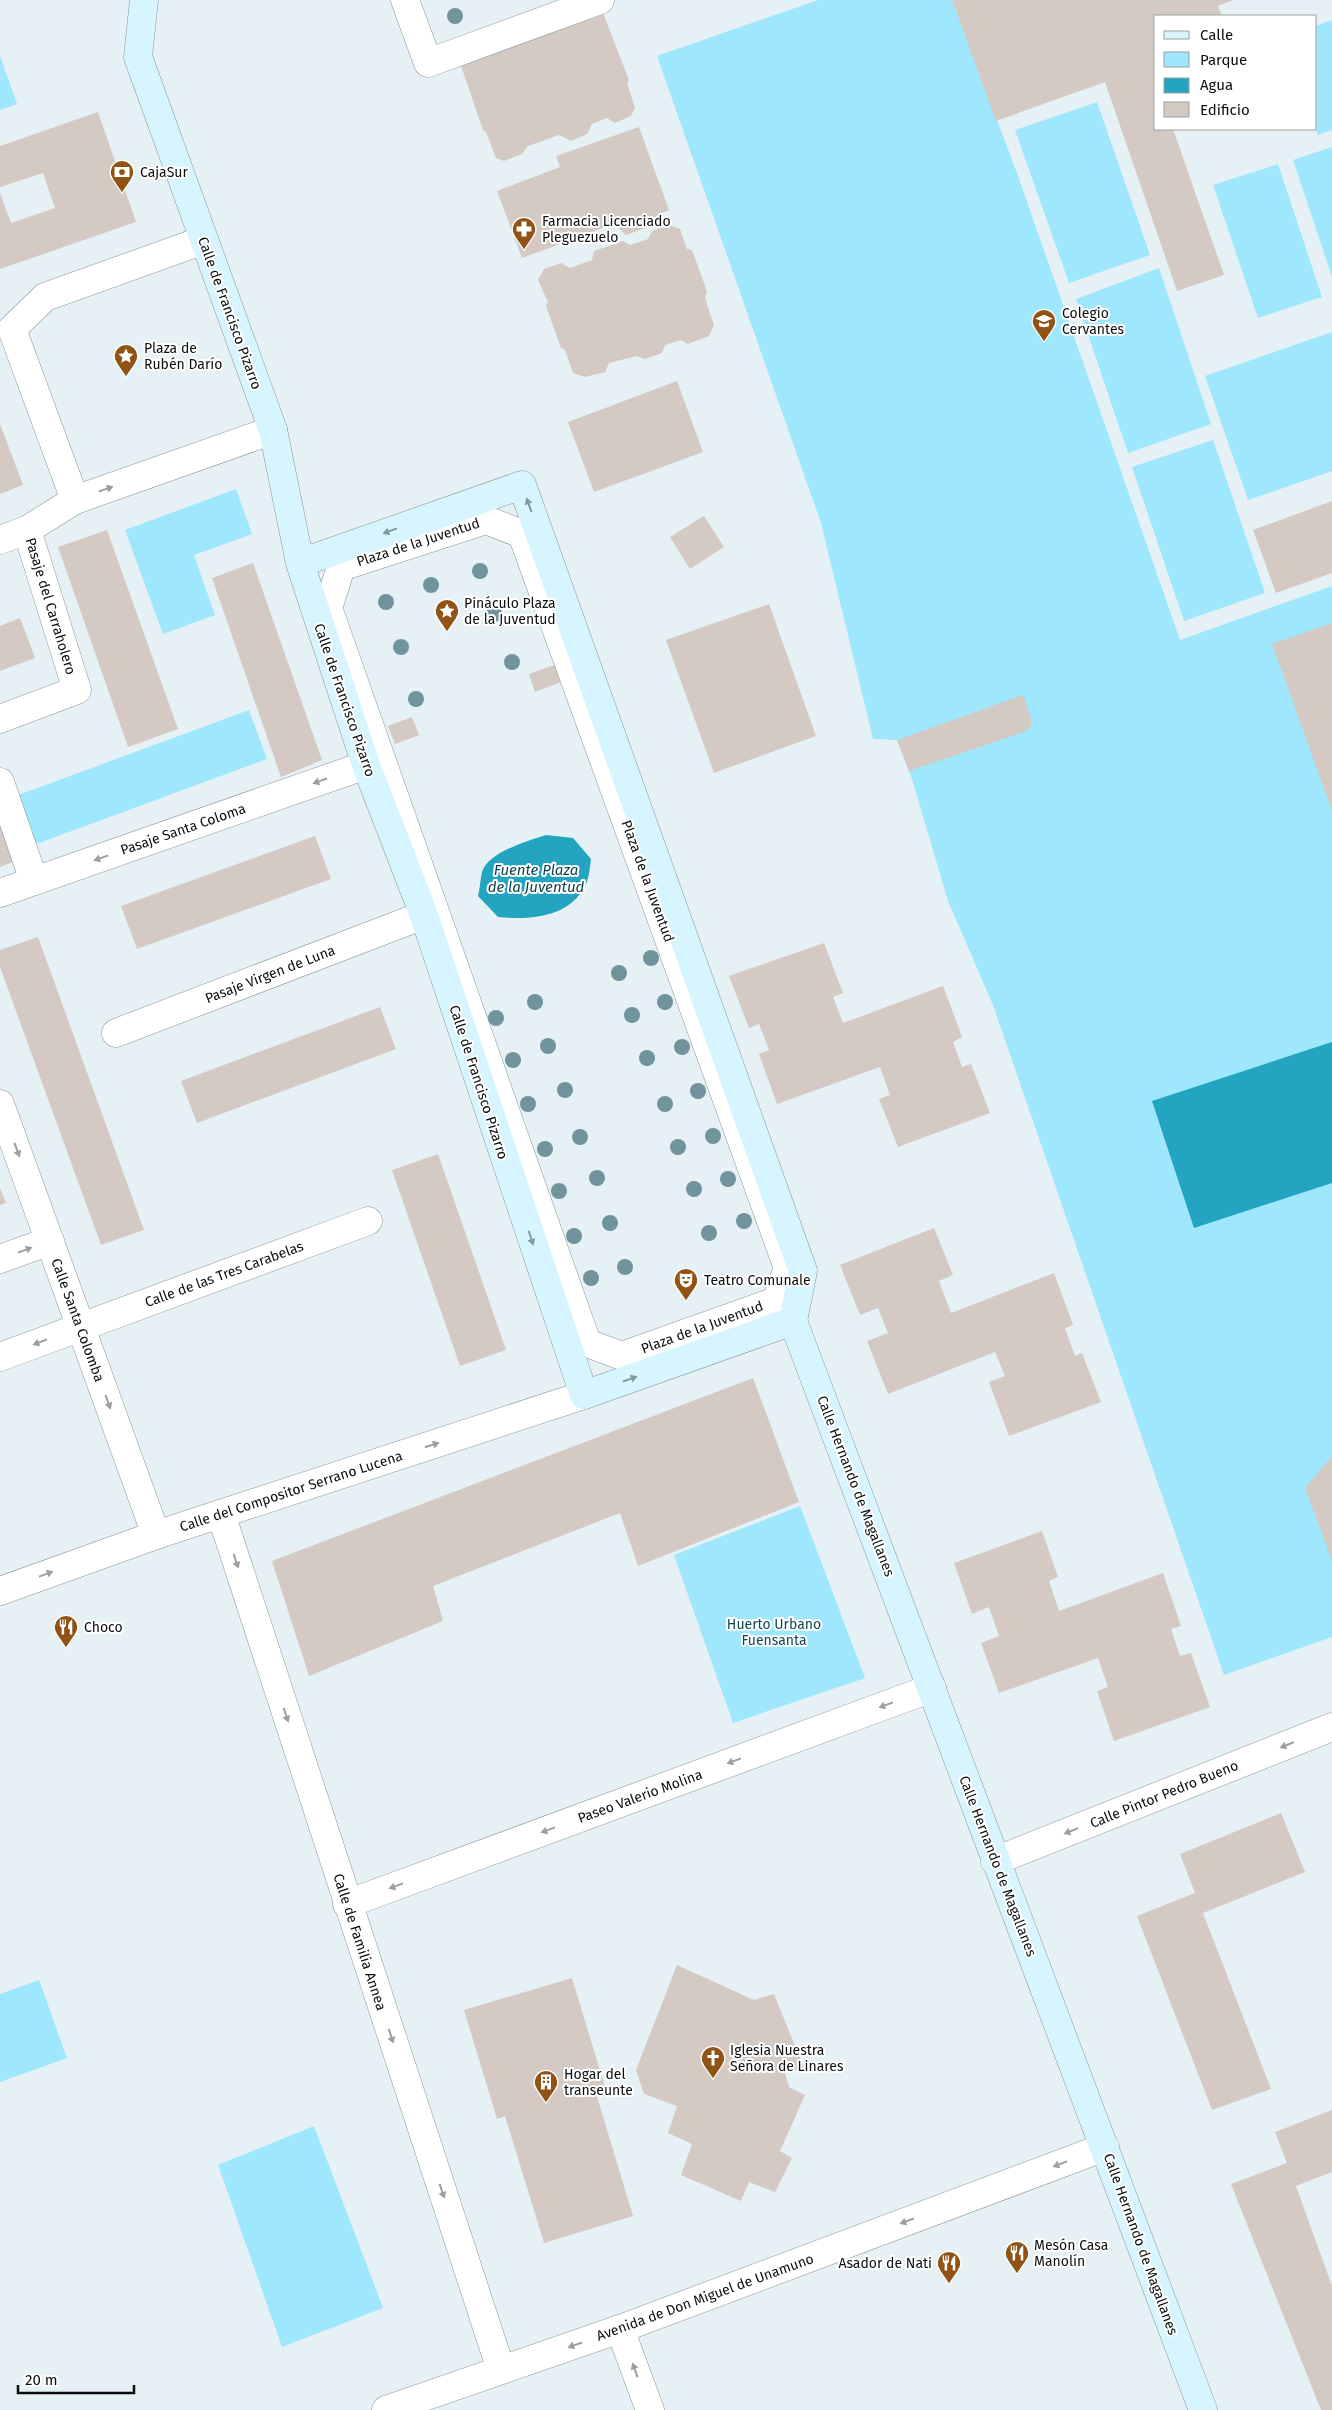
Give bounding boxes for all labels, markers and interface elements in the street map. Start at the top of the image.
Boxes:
legend [1154,15,1317,130]
text: Calle [1200,26,1233,44]
text: Parque [1200,51,1247,69]
text: Agua [1200,76,1233,94]
text: Edificio [1200,101,1250,119]
bank icon: CajaSur [109,159,135,193]
place label: CajaSur [140,164,188,181]
place label: Farmacia Licenciado Pleguezuelo [542,213,671,246]
pharmacy icon: Farmacia Licenciado Pleguezuelo [511,216,537,250]
street label: Calle de Francisco Pizarro [194,235,265,392]
place label: Colegio Cervantes [1062,305,1125,338]
school or university icon: Colegio Cervantes [1031,308,1057,342]
place label: Plaza de Rubén Darío [144,340,223,373]
place icon: Plaza de Rubén Darío [113,343,139,377]
one-way arrow [99,485,114,492]
one-way arrow [525,497,533,512]
street label: Plaza de la Juventud [354,515,482,570]
one-way arrow [382,528,397,536]
street label: Pasaje del Carraholero [22,536,79,677]
place label: Pináculo Plaza de la Juventud [464,595,556,628]
place icon: Pináculo Plaza de la Juventud [434,598,460,632]
street label: Calle de Francisco Pizarro [310,621,379,779]
one-way arrow [312,777,327,785]
street label: Pasaje Santa Coloma [118,800,248,859]
street label: Plaza de la Juventud [618,818,678,945]
one-way arrow [93,855,108,862]
water label: Fuente Plaza de la Juventud [488,861,585,896]
street label: Pasaje Virgen de Luna [203,942,338,1007]
street label: Calle de Francisco Pizarro [446,1003,512,1161]
one-way arrow [13,1143,21,1158]
one-way arrow [528,1231,536,1246]
street label: Calle de las Tres Carabelas [142,1238,306,1311]
one-way arrow [18,1246,33,1254]
street label: Calle Santa Colomba [47,1256,108,1384]
theatre icon: Teatro Comunale [673,1267,699,1301]
place label: Teatro Comunale [704,1272,811,1289]
street label: Plaza de la Juventud [639,1297,766,1357]
one-way arrow [32,1338,47,1346]
one-way arrow [622,1375,637,1382]
street label: Calle Hernando de Magallanes [813,1393,898,1579]
one-way arrow [105,1394,112,1409]
one-way arrow [425,1441,440,1448]
street label: Calle del Compositor Serrano Lucena [178,1447,405,1536]
one-way arrow [233,1553,241,1568]
one-way arrow [39,1570,54,1578]
restaurant icon: Choco [53,1614,79,1648]
park label: Huerto Urbano Fuensanta [727,1616,821,1649]
place label: Choco [84,1619,123,1636]
one-way arrow [878,1701,893,1709]
one-way arrow [283,1708,291,1723]
one-way arrow [1280,1741,1294,1749]
street label: Calle Pintor Pedro Bueno [1088,1757,1241,1832]
one-way arrow [726,1758,741,1765]
street label: Paseo Valerio Molina [576,1766,705,1827]
street label: Calle Hernando de Magallanes [955,1773,1040,1959]
one-way arrow [540,1826,555,1834]
one-way arrow [1063,1827,1078,1835]
street label: Calle de Familia Annea [329,1872,390,2013]
one-way arrow [388,1882,403,1890]
one-way arrow [388,2029,395,2044]
place label: Iglesia Nuestra Señora de Linares [730,2042,844,2075]
church icon: Iglesia Nuestra Señora de Linares [700,2045,726,2079]
place label: Hogar del transeunte [564,2066,633,2099]
building icon: Hogar del transeunte [533,2069,559,2103]
street label: Calle Hernando de Magallanes [1100,2151,1182,2338]
one-way arrow [1052,2161,1067,2168]
one-way arrow [439,2183,446,2198]
one-way arrow [900,2218,915,2226]
place label: Mesón Casa Manolín [1034,2237,1108,2270]
restaurant icon: Mesón Casa Manolín [1004,2240,1030,2274]
street label: Avenida de Don Miguel de Unamuno [594,2250,816,2345]
restaurant icon: Asador de Nati [936,2250,962,2284]
place label: Asador de Nati [838,2255,932,2272]
one-way arrow [567,2342,582,2349]
scale bar [18,2362,134,2394]
one-way arrow [631,2362,638,2377]
text: 20 m [25,2371,58,2389]

